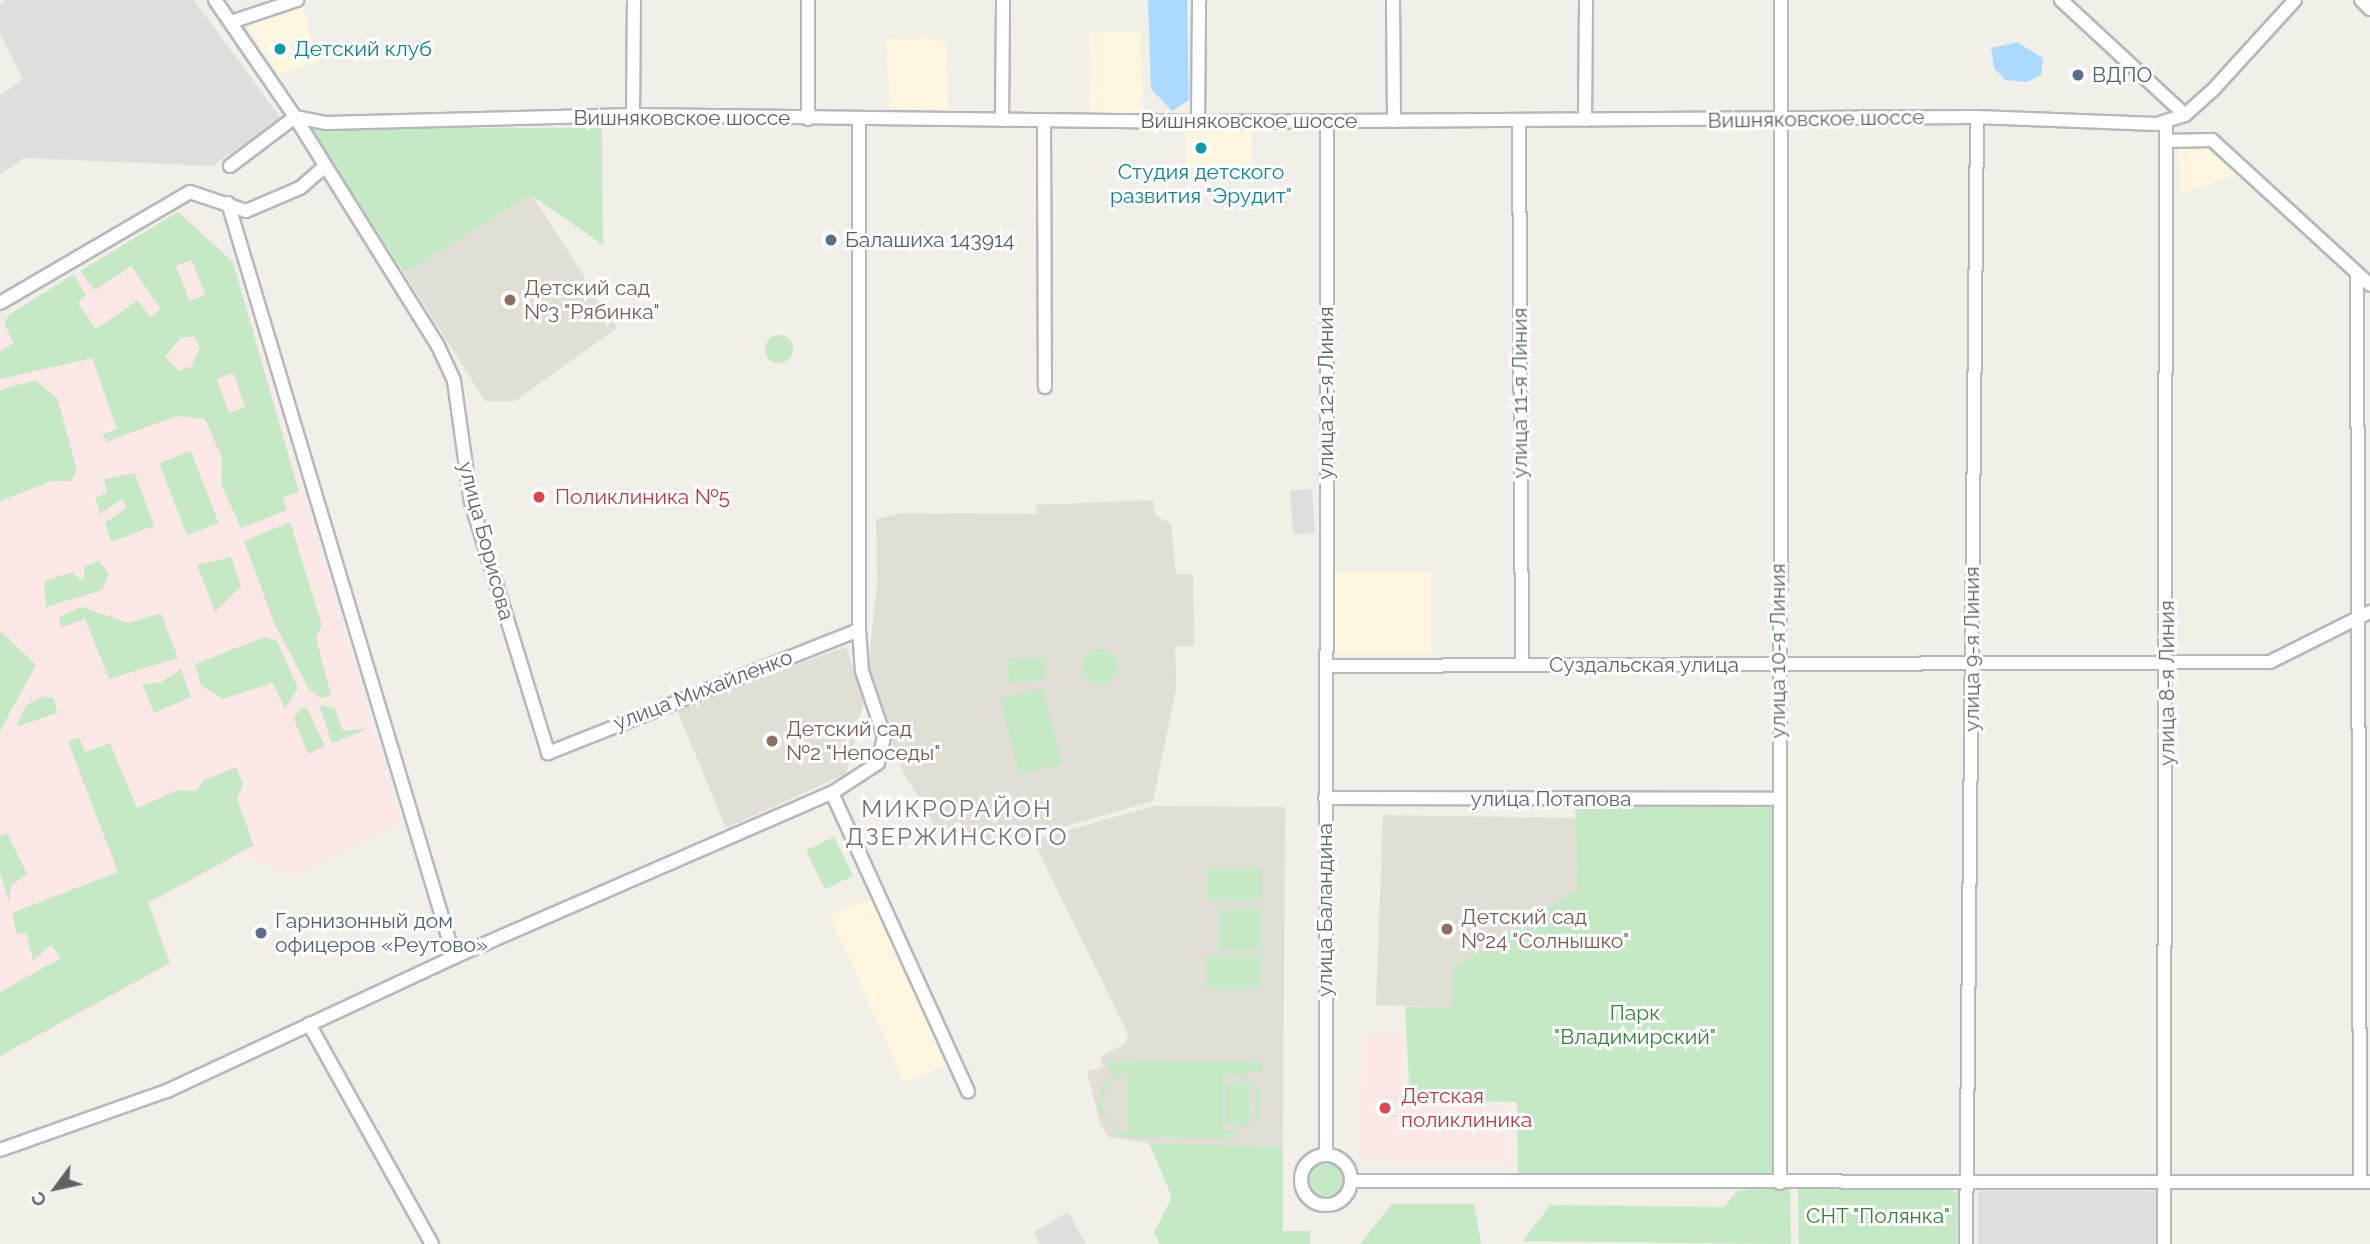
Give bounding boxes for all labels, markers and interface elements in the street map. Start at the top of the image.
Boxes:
place label: Детский клуб [294,36,432,62]
marker: Детский клуб [272,41,288,57]
place label: ВДПО [2092,62,2152,88]
marker: ВДПО [2070,67,2086,83]
street label: Вишняковское шоссе [574,105,790,131]
street label: Вишняковское шоссе [1707,105,1925,133]
street label: Вишняковское шоссе [1141,108,1357,134]
marker: Студия детского развития "Эрудит" [1193,140,1209,156]
place label: Студия детского развития "Эрудит" [1110,159,1292,209]
place label: Балашиха 143914 [845,227,1014,253]
marker: Балашиха 143914 [823,232,839,248]
place label: Детский сад №3 "Рябинка" [524,275,660,325]
marker: Детский сад №3 "Рябинка" [502,292,518,308]
street label: улица 12-я Линия [1313,306,1339,480]
street label: улица 11-я Линия [1507,308,1533,478]
street label: улица Борисова [453,459,519,623]
place label: Поликлиника №5 [555,484,730,510]
marker: Поликлиника №5 [529,487,549,507]
street label: улица 10-я Линия [1765,563,1791,739]
street label: улица 9-я Линия [1959,566,1985,732]
street label: улица 8-я Линия [2154,600,2180,766]
street label: улица Михайленко [610,644,796,736]
street label: Суздальская улица [1549,652,1739,678]
place label: Детский сад №2 "Непоседы" [786,716,941,766]
marker: Детский сад №2 "Непоседы" [764,733,780,749]
street label: улица Потапова [1471,786,1631,812]
district label: МИКРОРАЙОН ДЗЕРЖИНСКОГО [847,795,1067,851]
street label: улица Баландина [1312,823,1338,997]
place label: Детский сад №24 "Солнышко" [1461,904,1630,954]
place label: Гарнизонный дом офицеров «Реутово» [275,908,488,958]
marker: Детский сад №24 "Солнышко" [1439,921,1455,937]
marker: Гарнизонный дом офицеров «Реутово» [253,925,269,941]
park label: Парк "Владимирский" [1554,1000,1716,1050]
place label: Детская поликлиника [1401,1083,1532,1133]
marker: Детская поликлиника [1375,1098,1395,1118]
north arrow [21,1153,91,1223]
text: С [26,1188,51,1211]
park label: СНТ "Полянка" [1806,1203,1950,1229]

